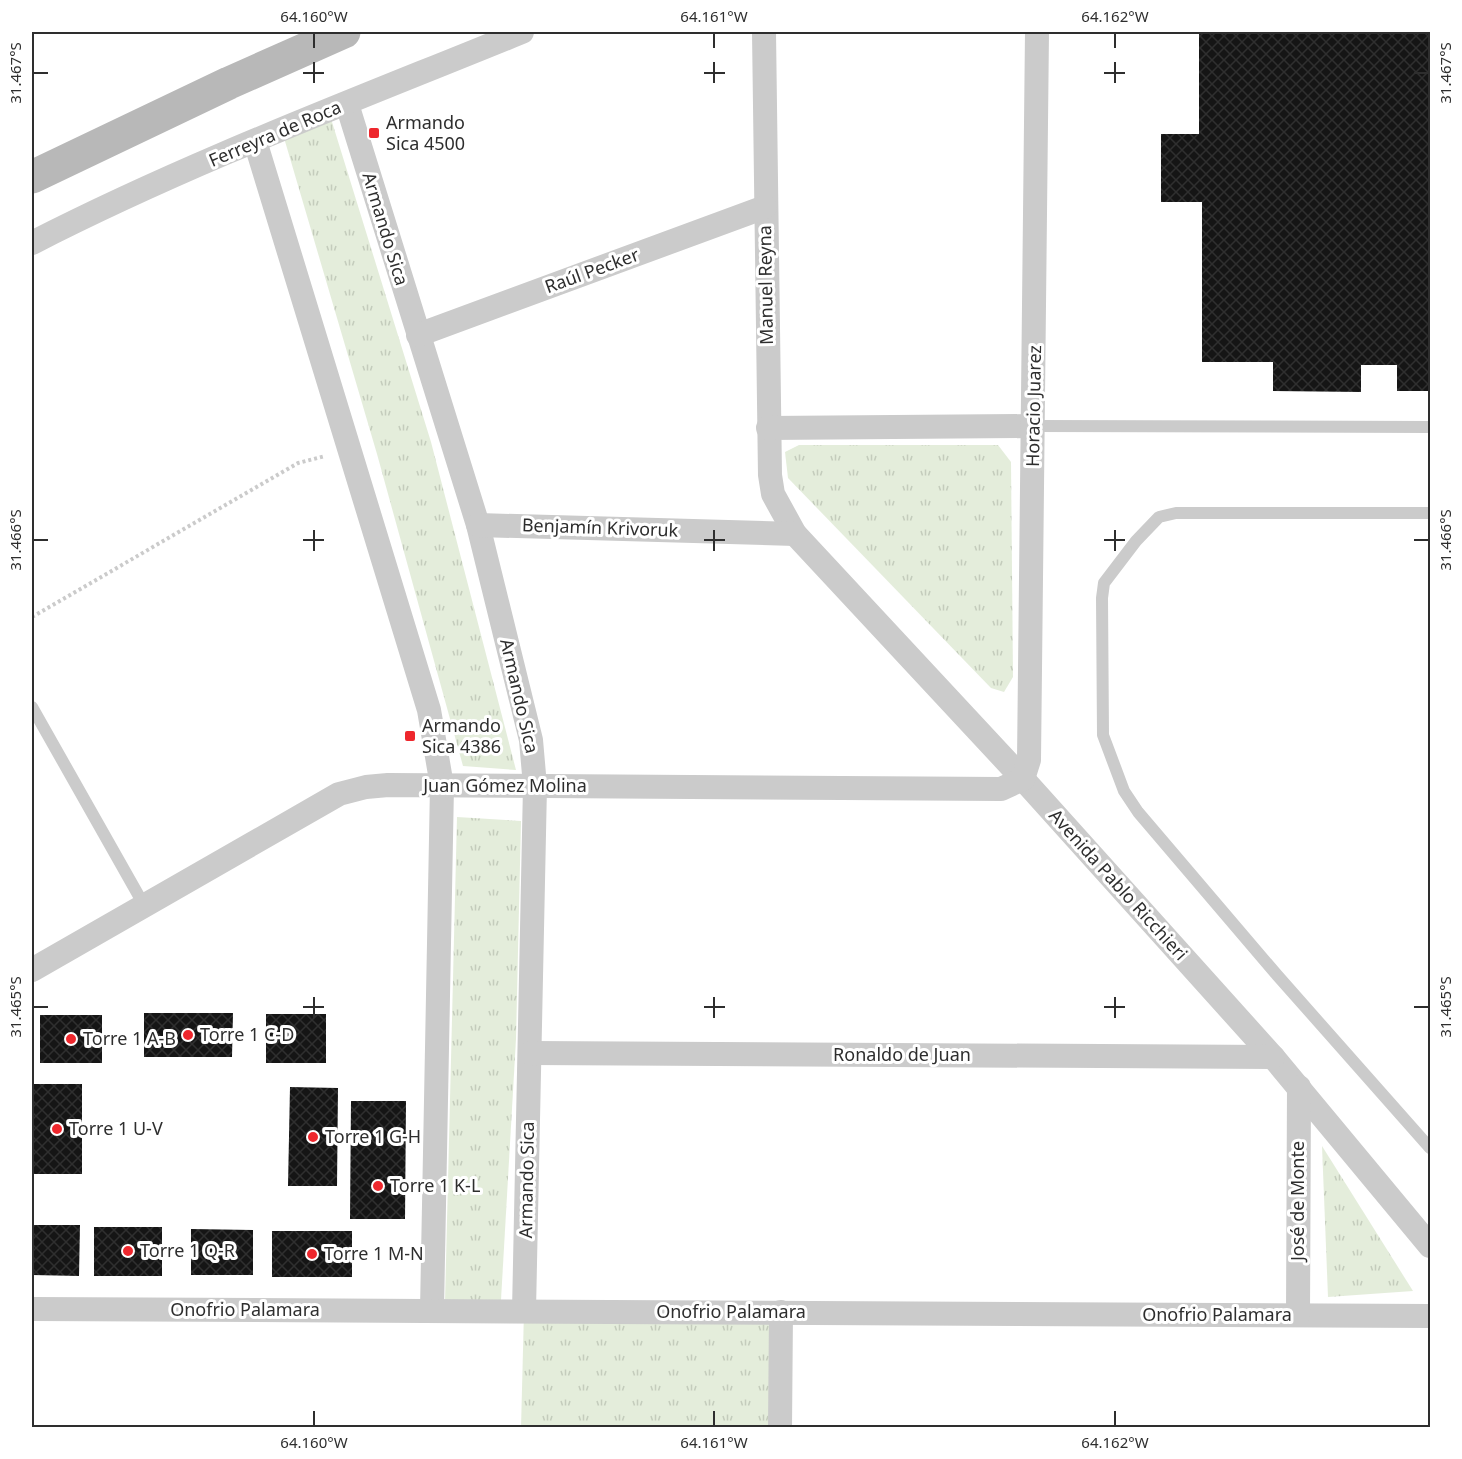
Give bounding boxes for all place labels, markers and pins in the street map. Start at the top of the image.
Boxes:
place label: Armando Sica 4500 [386,110,465,155]
marker: Armando Sica 4500 [367,126,381,140]
place label: Armando Sica 4386 [422,713,501,758]
marker: Armando Sica 4386 [403,729,417,743]
place label: Torre 1 C-D [200,1022,294,1046]
place label: Torre 1 A-B [83,1026,176,1050]
marker: Torre 1 C-D [181,1028,195,1042]
marker: Torre 1 A-B [64,1032,78,1046]
place label: Torre 1 U-V [69,1116,163,1140]
marker: Torre 1 U-V [50,1122,64,1136]
place label: Torre 1 G-H [325,1124,421,1148]
marker: Torre 1 G-H [306,1130,320,1144]
place label: Torre 1 K-L [390,1173,480,1197]
marker: Torre 1 K-L [371,1179,385,1193]
place label: Torre 1 Q-R [140,1238,235,1262]
place label: Torre 1 M-N [324,1241,424,1265]
marker: Torre 1 Q-R [121,1244,135,1258]
marker: Torre 1 M-N [305,1247,319,1261]

